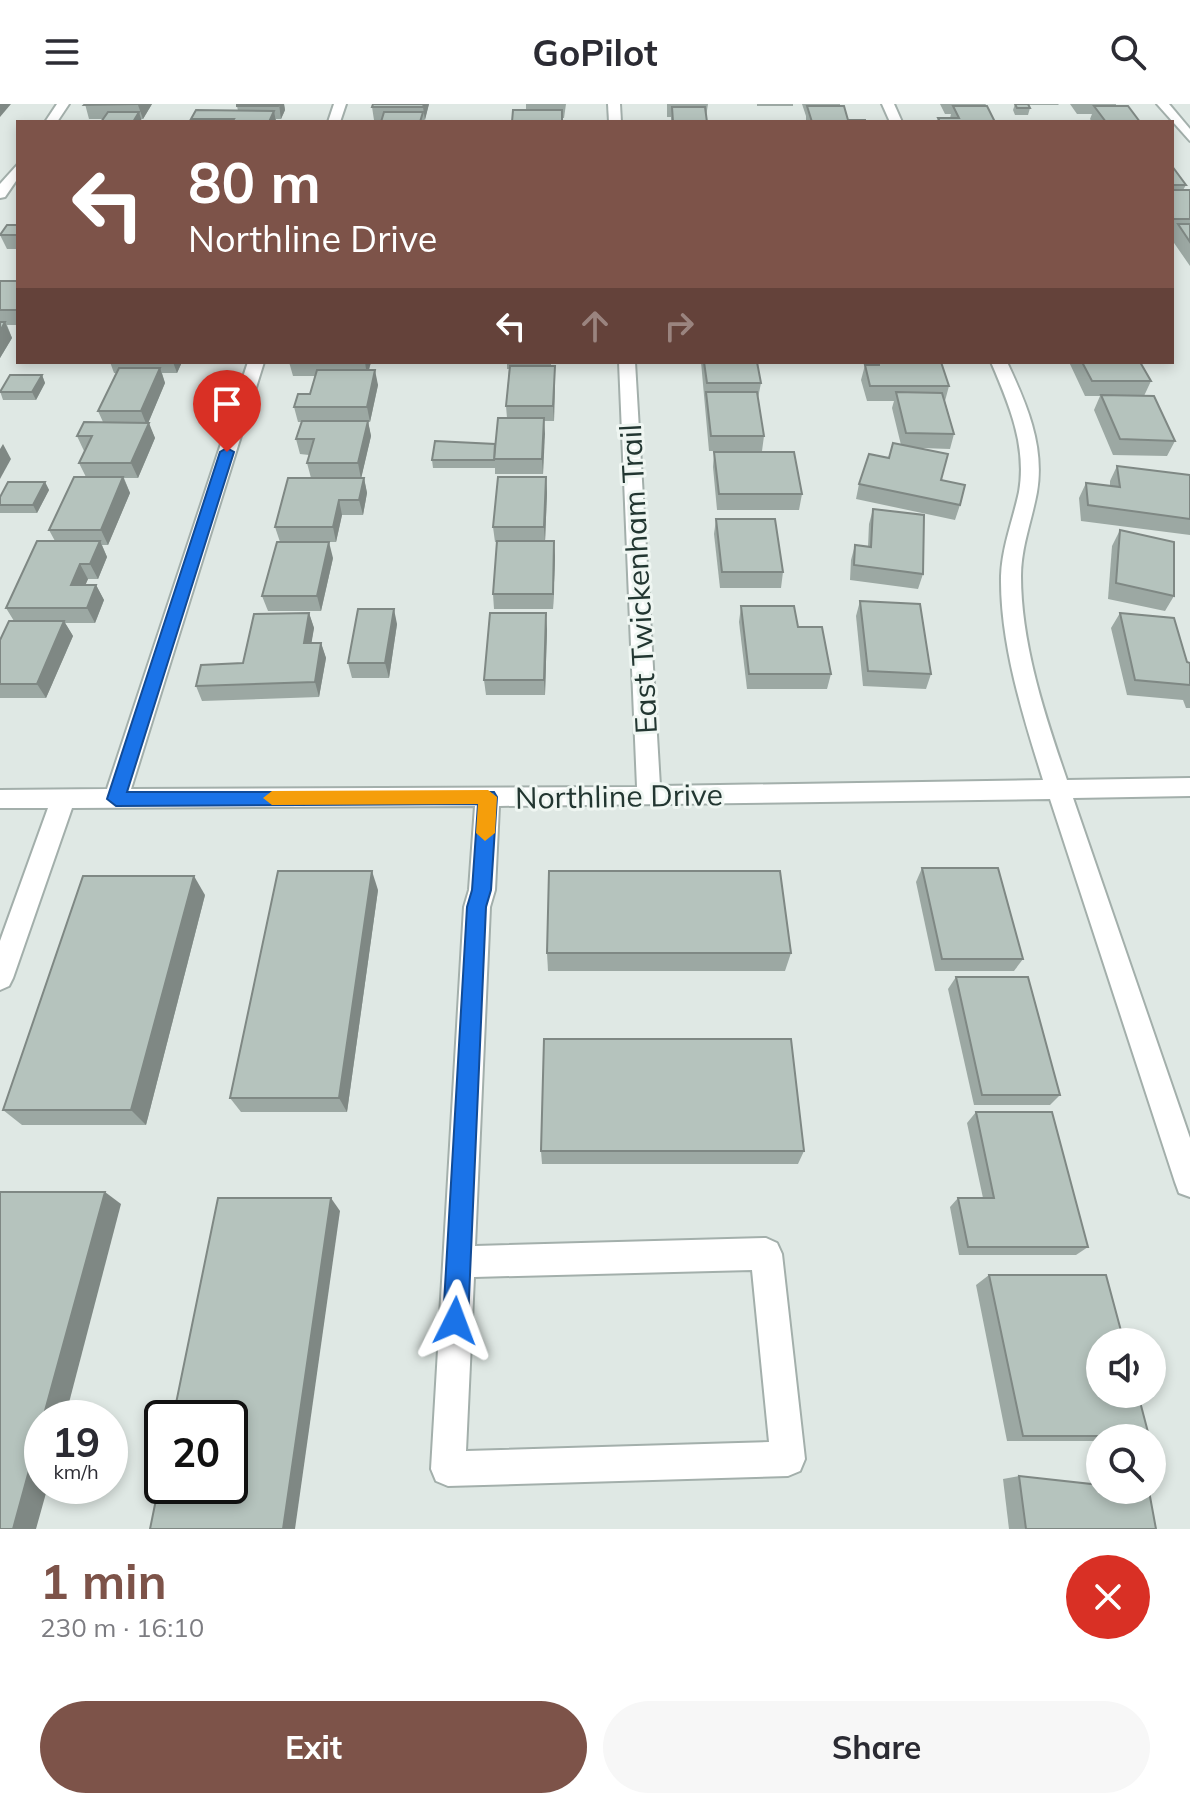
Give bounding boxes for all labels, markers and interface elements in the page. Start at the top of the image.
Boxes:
icon: menu [40,30,84,74]
text: GoPilot [532,30,658,75]
icon: search [1106,30,1150,74]
text: 80 m [188,147,321,217]
icon: left [56,152,160,256]
text: Northline Drive [188,216,437,261]
icon: left [489,304,533,348]
icon: ahead [573,304,617,348]
icon: right [657,304,701,348]
pin [193,370,261,452]
icon: arrive [205,382,249,426]
street label: East Twickenham Trail [611,423,665,735]
street label: Northline Drive [515,775,723,817]
position arrow [413,1279,497,1363]
map controls [1086,1328,1166,1504]
button: sound [1086,1328,1166,1408]
speed limit sign: 20 [144,1400,248,1504]
text: 19 [52,1417,100,1467]
button: search [1086,1424,1166,1504]
text: km/h [53,1459,99,1484]
text: 1 min [40,1551,167,1611]
button: close [1066,1555,1150,1639]
text: 230 m · 16:10 [40,1611,204,1644]
button: Exit [40,1701,587,1793]
button: Share [603,1701,1150,1793]

